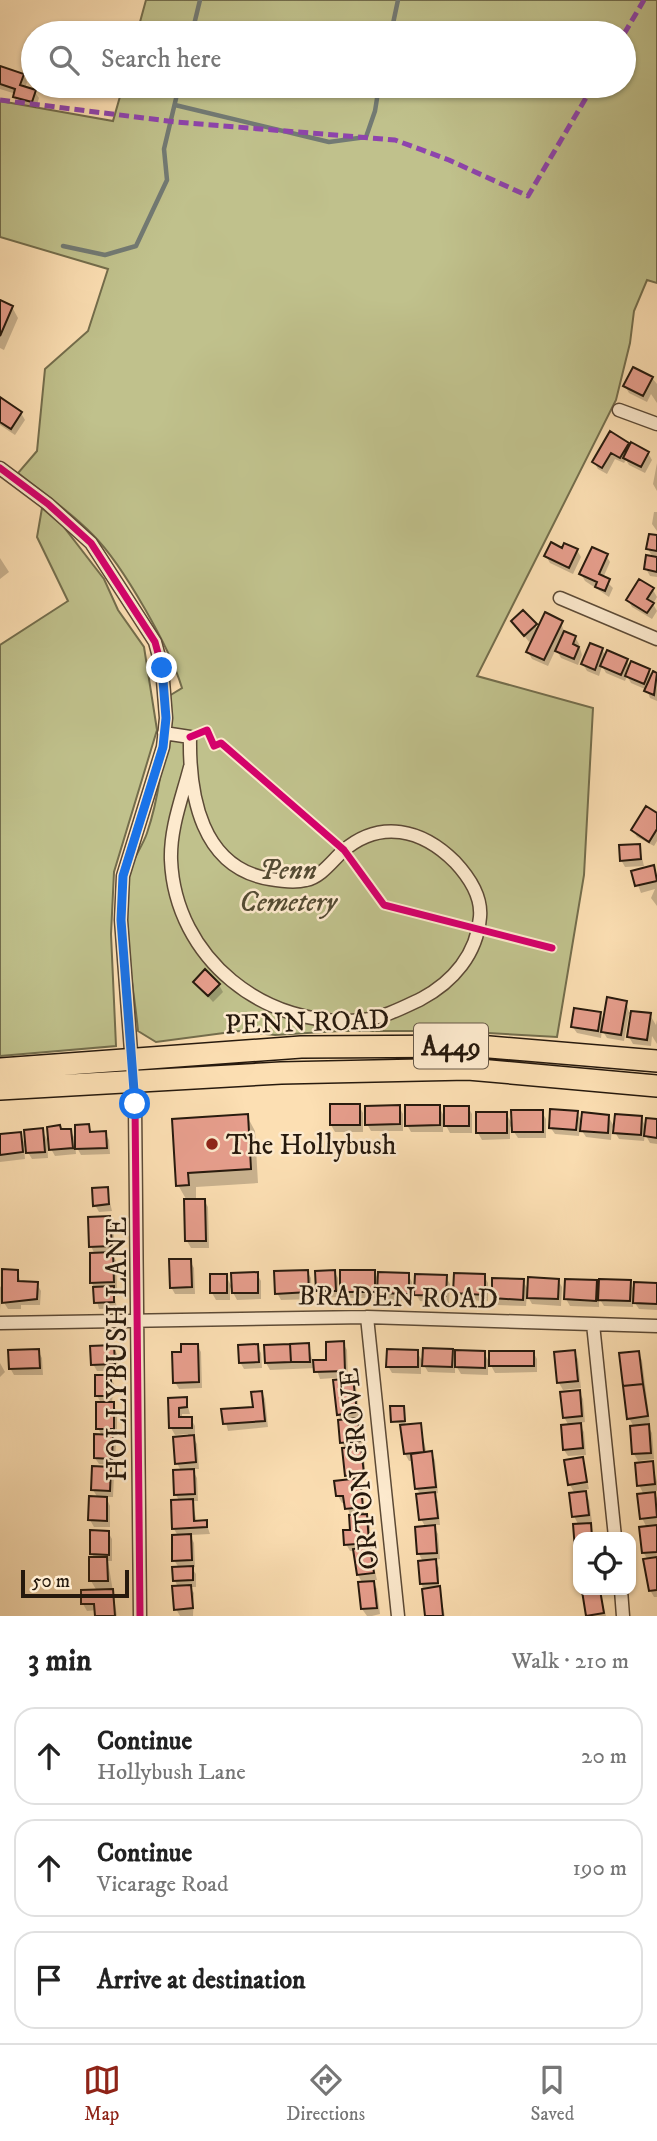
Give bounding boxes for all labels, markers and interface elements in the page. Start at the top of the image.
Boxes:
search box [21,21,636,98]
icon: search [45,41,83,79]
text: Search here [101,43,221,76]
route end [146,652,177,683]
park label: Penn Cemetery [239,853,339,920]
street label: PENN ROAD [224,1002,390,1043]
road number: A449 [414,1023,488,1068]
route start [119,1088,150,1119]
place label: The Hollybush [226,1128,397,1163]
marker: The Hollybush [204,1136,220,1152]
street label: HOLLYBUSH LANE [100,1216,135,1482]
street label: BRADEN ROAD [298,1278,498,1317]
street label: ORTON GROVE [331,1366,388,1572]
map controls [573,1532,636,1595]
button: locate [573,1532,636,1595]
scale bar [21,1567,130,1599]
text: 50 m [32,1570,70,1593]
text: 3 min [28,1643,92,1680]
text: Walk · 210 m [512,1647,629,1676]
text: Continue [97,1725,192,1758]
icon: ahead [30,1737,68,1775]
text: 20 m [581,1742,627,1771]
text: Hollybush Lane [97,1758,246,1787]
text: Continue [97,1837,192,1870]
icon: ahead [30,1849,68,1887]
text: 190 m [573,1854,627,1883]
text: Vicarage Road [97,1870,229,1899]
icon: arrive [30,1961,68,1999]
text: Arrive at destination [97,1964,306,1997]
tab: Map [83,2061,121,2126]
tab: Directions [286,2061,365,2126]
tab: Saved [531,2061,574,2126]

